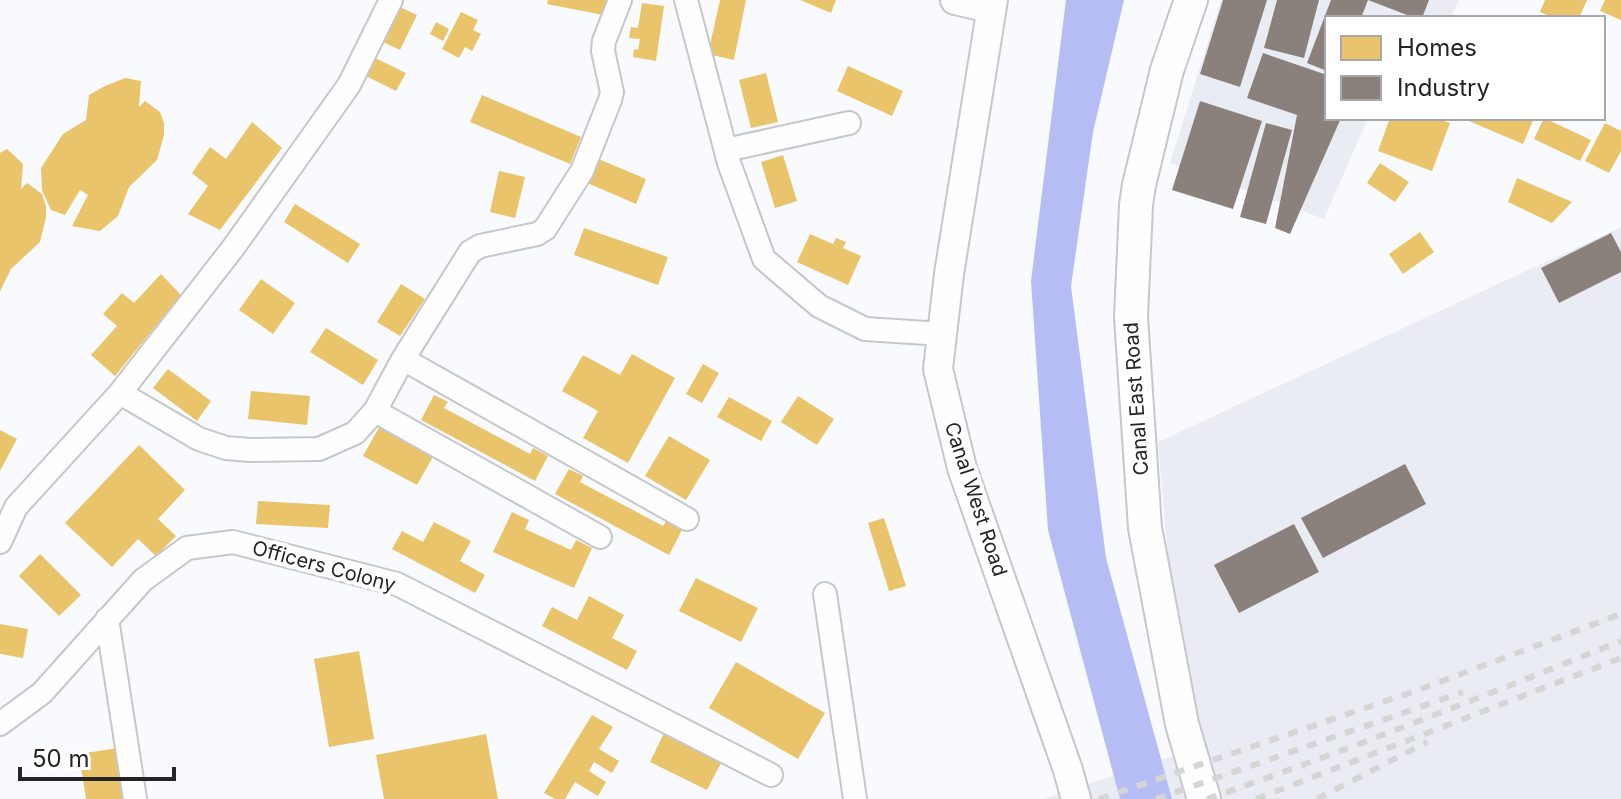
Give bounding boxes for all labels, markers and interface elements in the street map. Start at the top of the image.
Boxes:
legend [1325,16,1605,120]
text: Homes [1397,33,1477,62]
text: Industry [1397,73,1490,102]
street label: Canal East Road [1119,322,1153,476]
street label: Canal West Road [940,419,1012,579]
street label: Officers Colony [250,535,398,597]
scale bar [20,731,174,781]
text: 50 m [32,744,90,773]

